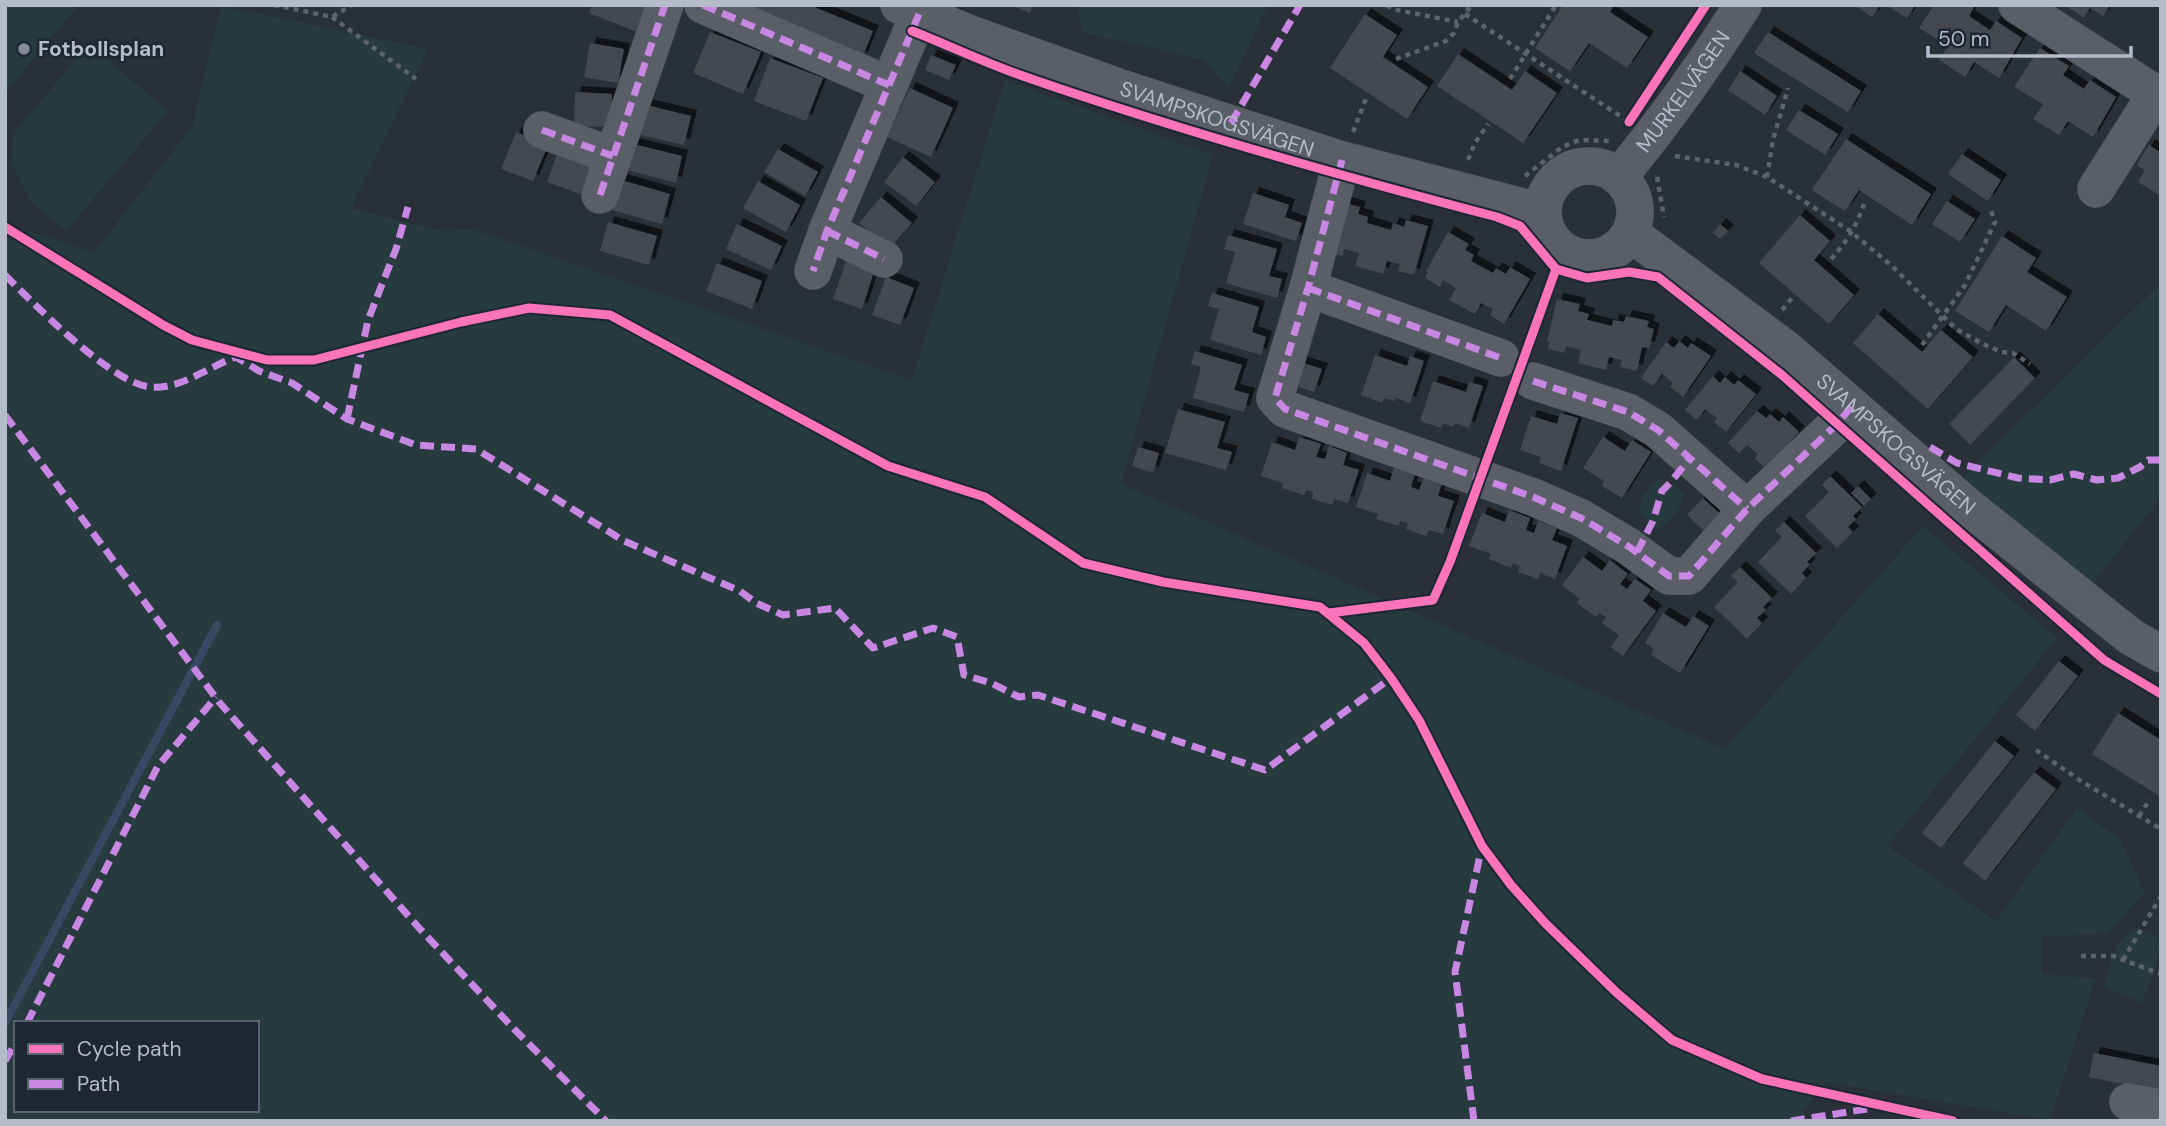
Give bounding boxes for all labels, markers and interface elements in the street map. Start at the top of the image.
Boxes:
scale bar [1928,14,2131,58]
street label: MURKELVÄGEN [1630,25,1737,158]
text: 50 m [1938,25,1989,53]
place label: Fotbollsplan [38,35,164,63]
marker: Fotbollsplan [16,41,32,57]
street label: SVAMPSKOGSVÄGEN [1116,75,1318,164]
street label: SVAMPSKOGSVÄGEN [1810,367,1982,521]
legend [14,1021,259,1112]
text: Cycle path [77,1035,182,1063]
text: Path [77,1070,120,1098]

